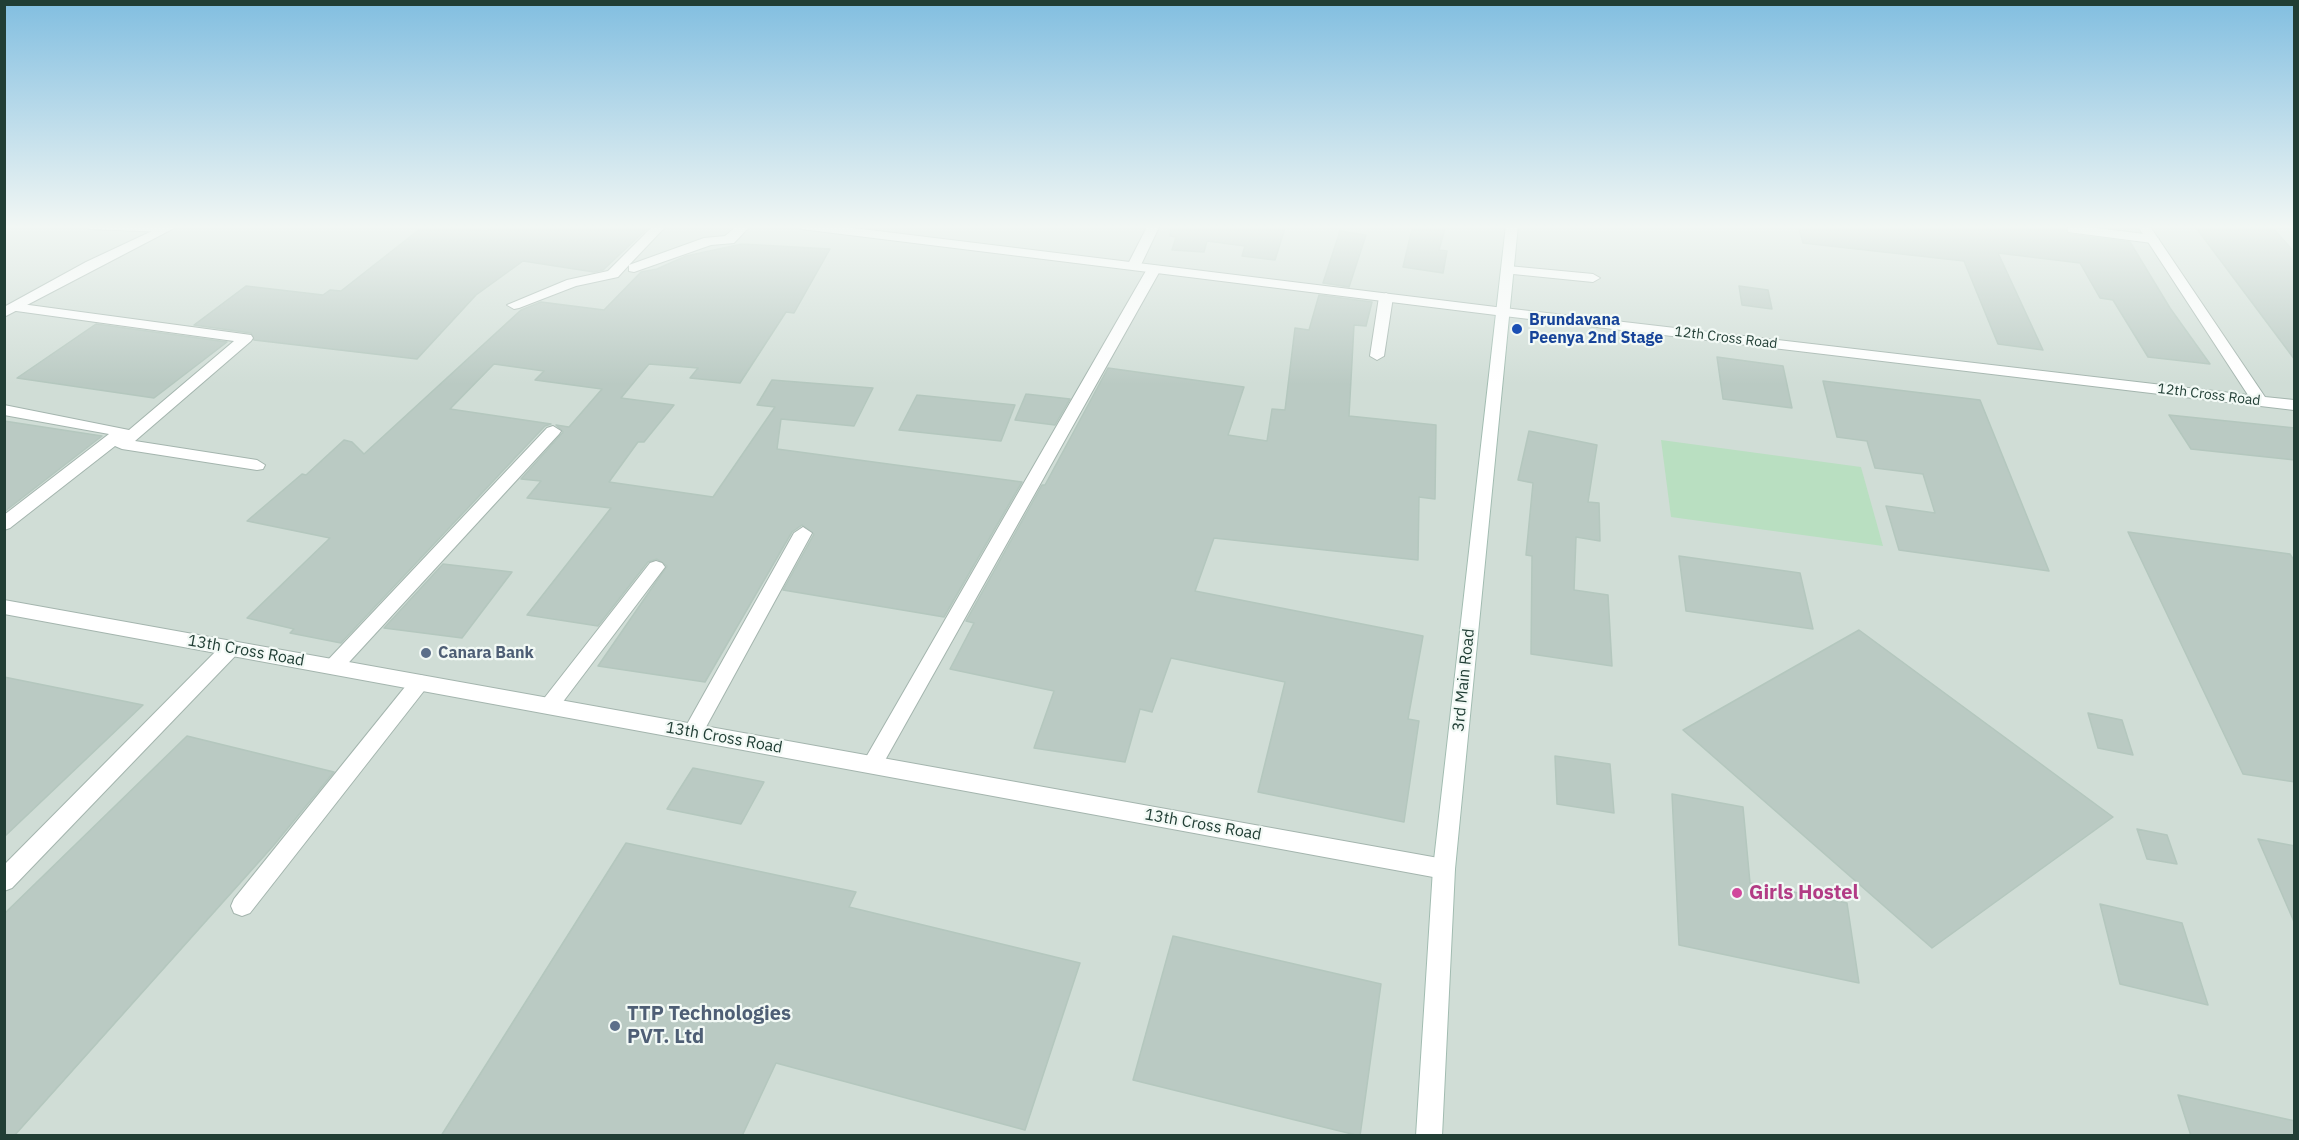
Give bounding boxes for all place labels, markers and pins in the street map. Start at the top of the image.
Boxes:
place label: Brundavana Peenya 2nd Stage [1529,310,1663,348]
marker: Brundavana Peenya 2nd Stage [1510,322,1524,336]
place label: Canara Bank [438,643,534,663]
marker: Canara Bank [419,646,433,660]
place label: Girls Hostel [1749,881,1859,905]
marker: Girls Hostel [1730,886,1744,900]
place label: TTP Technologies PVT. Ltd [627,1002,791,1049]
marker: TTP Technologies PVT. Ltd [608,1019,622,1033]

